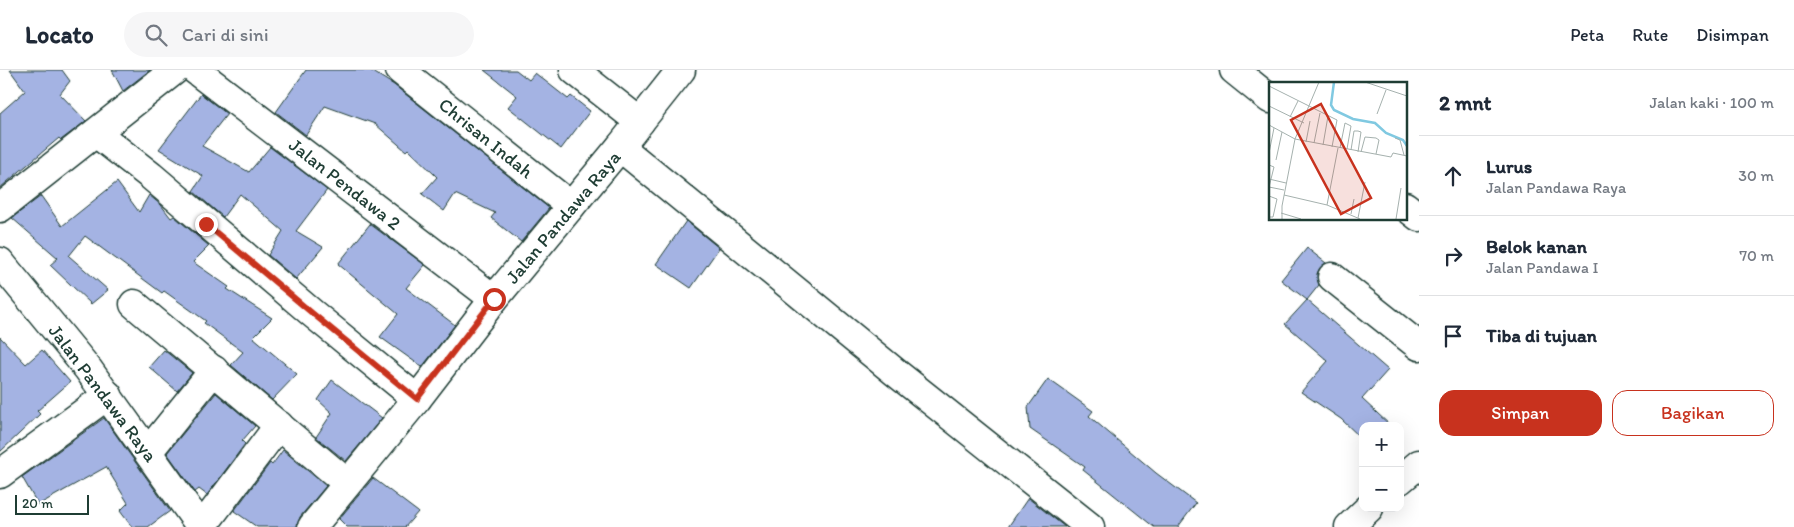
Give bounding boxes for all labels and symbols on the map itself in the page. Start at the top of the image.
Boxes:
inset map [1269,82,1406,220]
street label: Chrisan Indah [434,93,539,184]
street label: Jalan Pendawa 2 [284,133,406,235]
street label: Jalan Pandawa Raya [501,146,625,288]
route end [195,213,218,236]
route start [483,288,506,311]
street label: Jalan Pandawa Raya [44,320,162,467]
scale bar [15,492,89,515]

